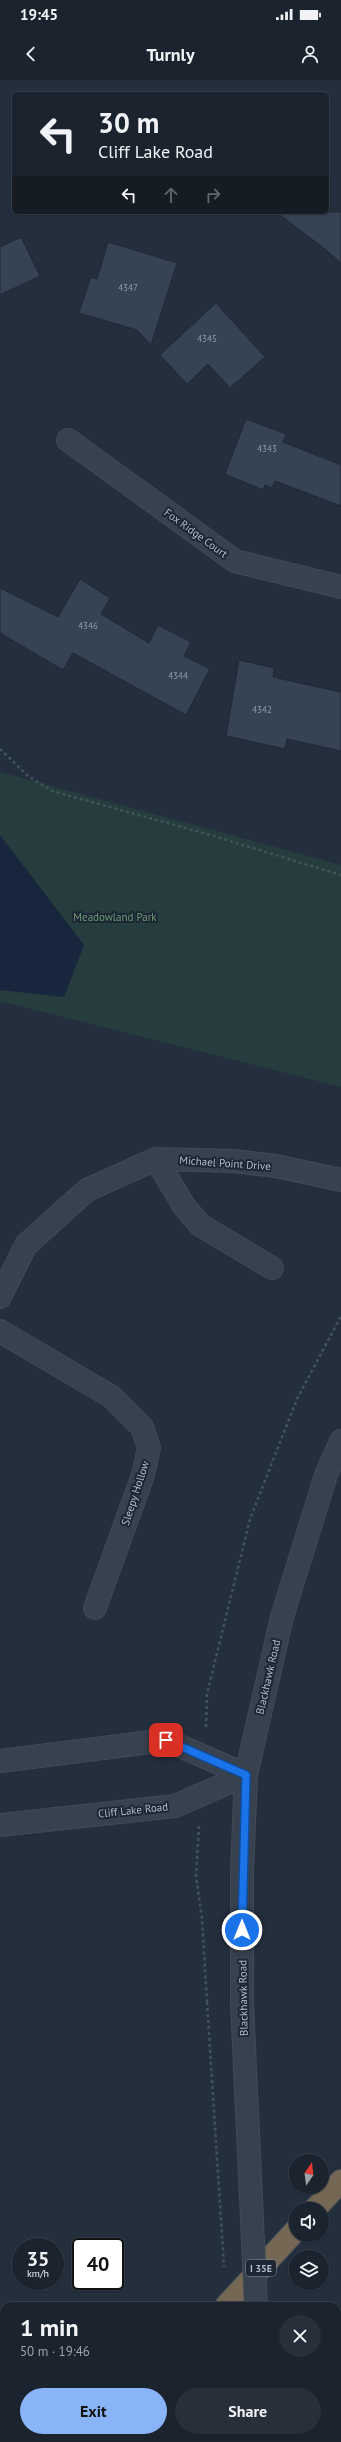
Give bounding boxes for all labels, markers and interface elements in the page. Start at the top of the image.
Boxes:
text: 19:45 [20,5,58,24]
icon: back [20,43,42,65]
text: Turnly [146,43,195,66]
icon: person [299,43,321,65]
text: 30 m [98,104,159,141]
icon: left [32,108,84,160]
text: Cliff Lake Road [98,140,213,163]
icon: left [118,184,140,206]
icon: ahead [160,184,182,206]
icon: right [202,184,224,206]
house number: 4347 [118,282,138,293]
house number: 4345 [197,333,217,344]
house number: 4343 [257,443,277,454]
street label: Fox Ridge Court [162,505,231,561]
house number: 4346 [78,620,98,631]
house number: 4344 [168,670,188,681]
house number: 4342 [252,704,272,715]
park label: Meadowland Park [73,910,157,924]
street label: Michael Point Drive [179,1153,272,1173]
street label: Sleepy Hollow [118,1459,152,1527]
street label: Blackhawk Road [253,1638,283,1716]
pin [149,1723,183,1757]
icon: arrive [155,1729,177,1751]
street label: Cliff Lake Road [97,1799,169,1821]
position arrow [221,1909,263,1951]
street label: Blackhawk Road [235,1960,251,2036]
north arrow [289,2154,329,2194]
map controls [289,2154,329,2290]
button: sound [289,2202,329,2242]
speed limit sign: 40 [72,2238,124,2290]
text: 35 [27,2246,49,2272]
button: layers [289,2250,329,2290]
road number: I 35E [246,2260,276,2276]
text: km/h [27,2267,49,2280]
text: 1 min [20,2312,79,2343]
button: close [279,2315,321,2357]
text: 50 m · 19:46 [20,2343,90,2360]
button: Exit [20,2388,167,2434]
button: Share [175,2388,321,2434]

